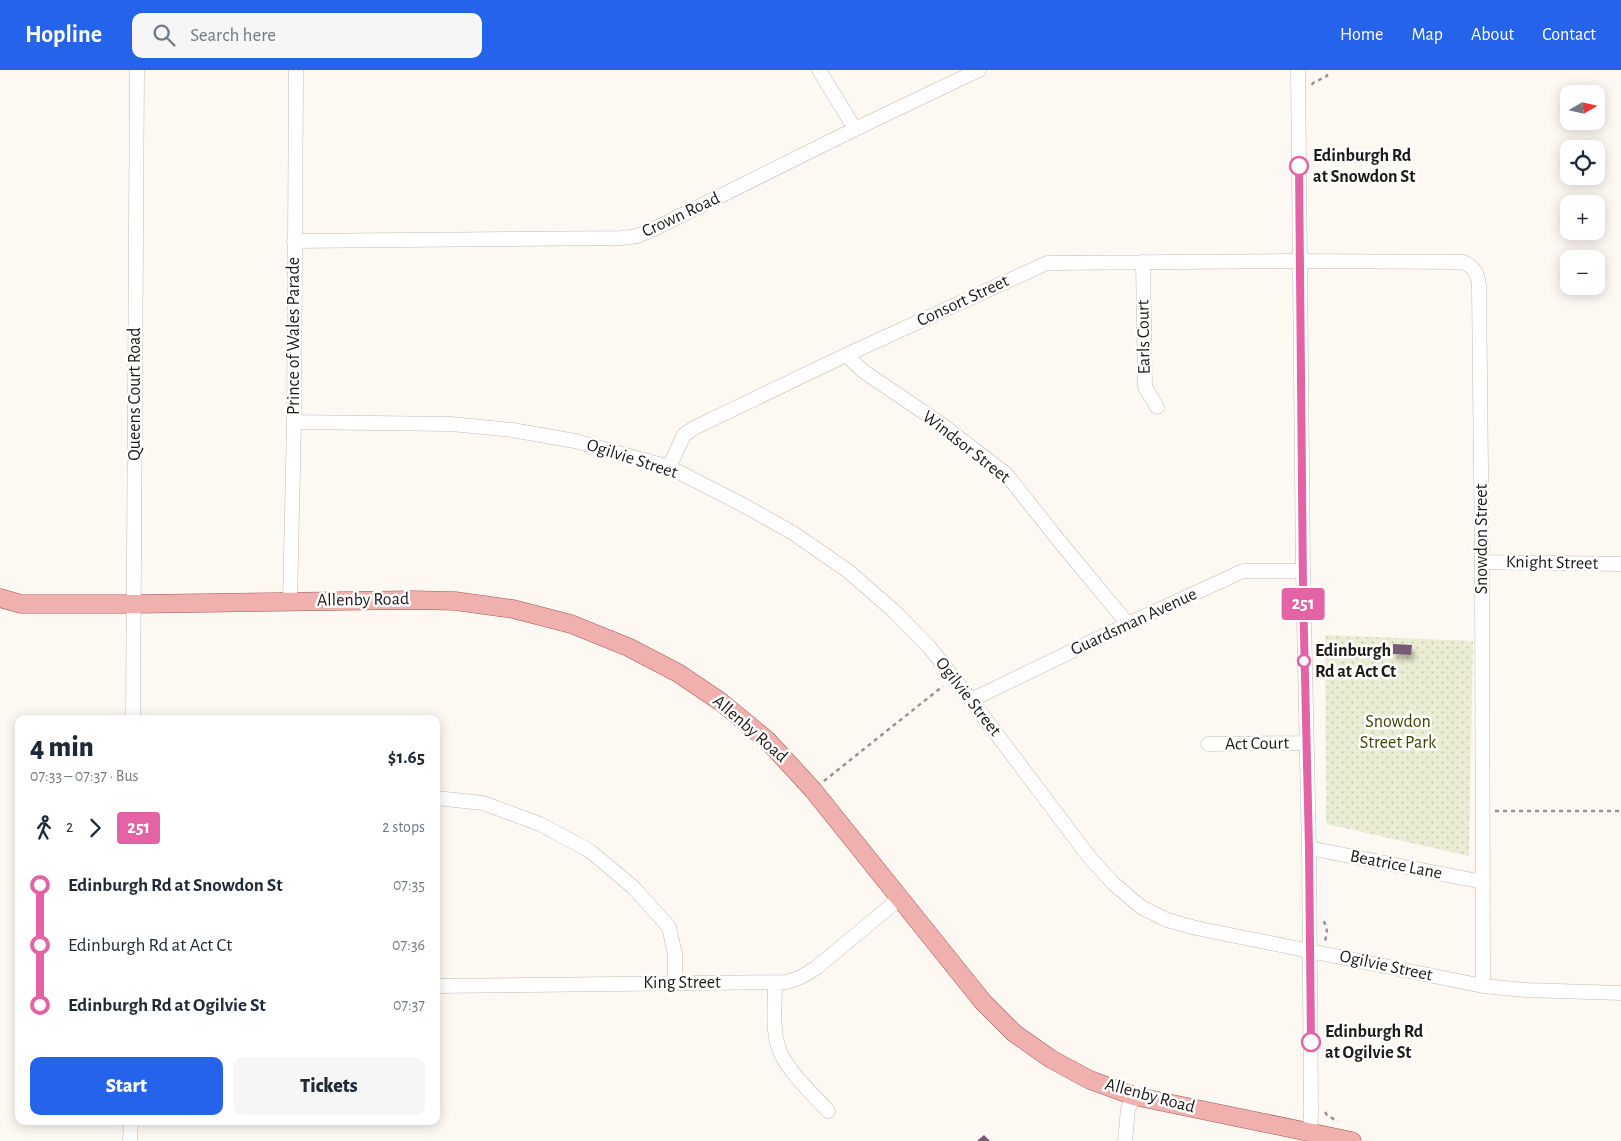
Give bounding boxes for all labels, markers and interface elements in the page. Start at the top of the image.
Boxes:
search box [132,13,482,58]
icon: search [150,21,178,49]
text: Hopline [25,23,102,47]
text: Search here [190,26,276,45]
text: Home [1340,26,1383,44]
text: Map [1411,26,1443,44]
text: About [1471,26,1514,44]
text: Contact [1542,26,1596,44]
north arrow [1560,85,1605,130]
map controls [1560,85,1605,295]
button: locate [1560,140,1605,185]
place label: Edinburgh Rd at Snowdon St [1313,147,1415,186]
marker: Edinburgh Rd at Snowdon St [1289,156,1309,176]
street label: Crown Road [639,189,723,241]
button: + [1560,195,1605,240]
button: − [1560,250,1605,295]
street label: Prince of Wales Parade [285,257,303,415]
street label: Consort Street [914,272,1012,330]
street label: Earls Court [1134,299,1154,375]
street label: Queens Court Road [126,327,144,461]
street label: Windsor Street [919,407,1013,487]
street label: Ogilvie Street [584,436,680,482]
street label: Snowdon Street [1473,483,1491,594]
street label: Knight Street [1506,553,1599,573]
street label: Guardsman Avenue [1068,585,1200,659]
line badge: 251 [1274,588,1332,620]
street label: Allenby Road [317,590,409,610]
text: 251 [1292,595,1314,613]
place label: Edinburgh Rd at Act Ct [1315,642,1396,681]
street label: Ogilvie Street [932,654,1004,740]
marker: Edinburgh Rd at Act Ct [1297,654,1311,668]
street label: Allenby Road [709,692,791,766]
park label: Snowdon Street Park [1360,713,1437,752]
text: 4 min [30,734,94,762]
street label: Act Court [1225,734,1289,754]
text: $1.65 [388,748,425,767]
text: 07:33 – 07:37 · Bus [30,768,139,784]
icon: walk [30,814,58,842]
icon: forward [81,814,109,842]
text: 2 [66,819,73,835]
text: 251 [127,819,150,837]
text: 2 stops [382,819,425,835]
street label: Beatrice Lane [1348,847,1444,883]
text: Edinburgh Rd at Snowdon St [68,876,283,895]
text: 07:35 [393,877,425,893]
text: Edinburgh Rd at Act Ct [68,936,232,955]
text: 07:36 [392,937,425,953]
street label: Ogilvie Street [1338,947,1434,985]
street label: King Street [643,974,721,992]
text: Edinburgh Rd at Ogilvie St [68,996,266,1015]
text: 07:37 [393,997,425,1013]
place label: Edinburgh Rd at Ogilvie St [1325,1023,1424,1062]
marker: Edinburgh Rd at Ogilvie St [1301,1032,1321,1052]
button: Start [30,1057,223,1115]
button: Tickets [233,1057,425,1115]
street label: Allenby Road [1103,1075,1197,1117]

